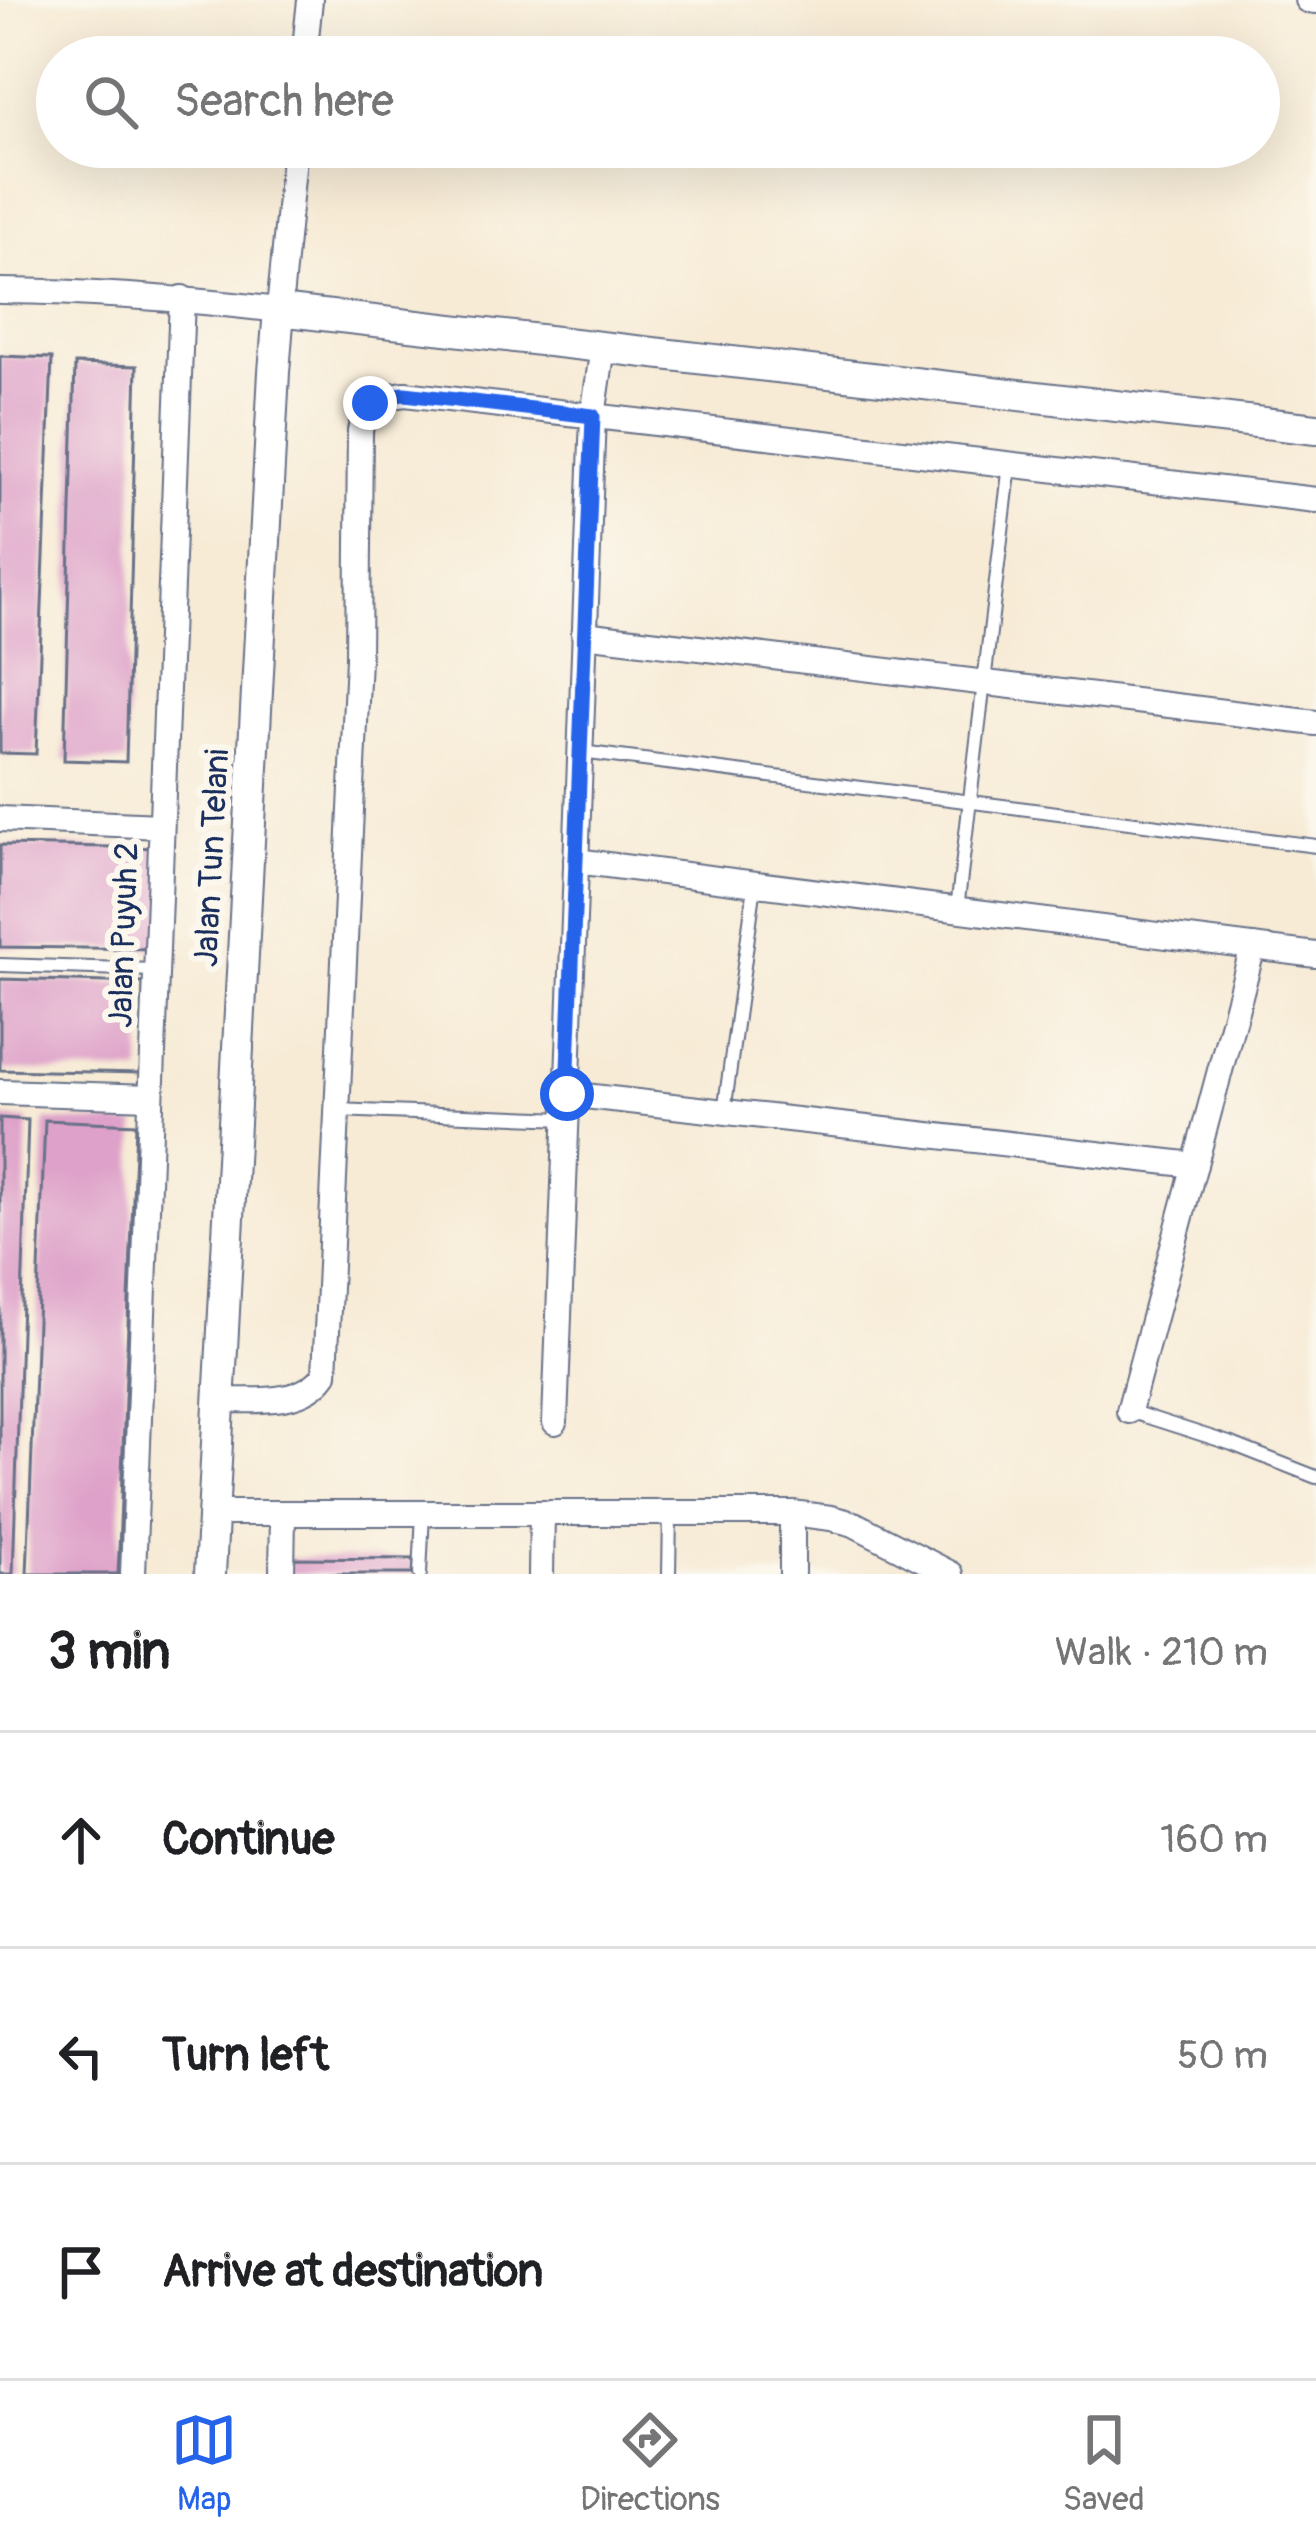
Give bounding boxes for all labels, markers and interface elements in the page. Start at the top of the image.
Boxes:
search box [36,36,1280,168]
icon: search [78,69,144,135]
text: Search here [174,74,394,130]
route end [343,376,397,430]
street label: Jalan Tun Telani [186,748,238,968]
street label: Jalan Puyuh 2 [100,841,148,1029]
route start [540,1067,594,1121]
text: 3 min [48,1620,170,1684]
text: Walk · 210 m [1055,1628,1268,1677]
icon: ahead [48,1807,114,1873]
text: Continue [162,1812,335,1868]
text: 160 m [1160,1815,1268,1864]
icon: left [48,2023,114,2089]
text: Turn left [162,2028,329,2084]
text: 50 m [1177,2031,1268,2080]
icon: arrive [48,2239,114,2305]
text: Arrive at destination [162,2244,543,2300]
tab: Map [171,2407,237,2520]
tab: Directions [580,2407,720,2520]
tab: Saved [1063,2407,1145,2520]

